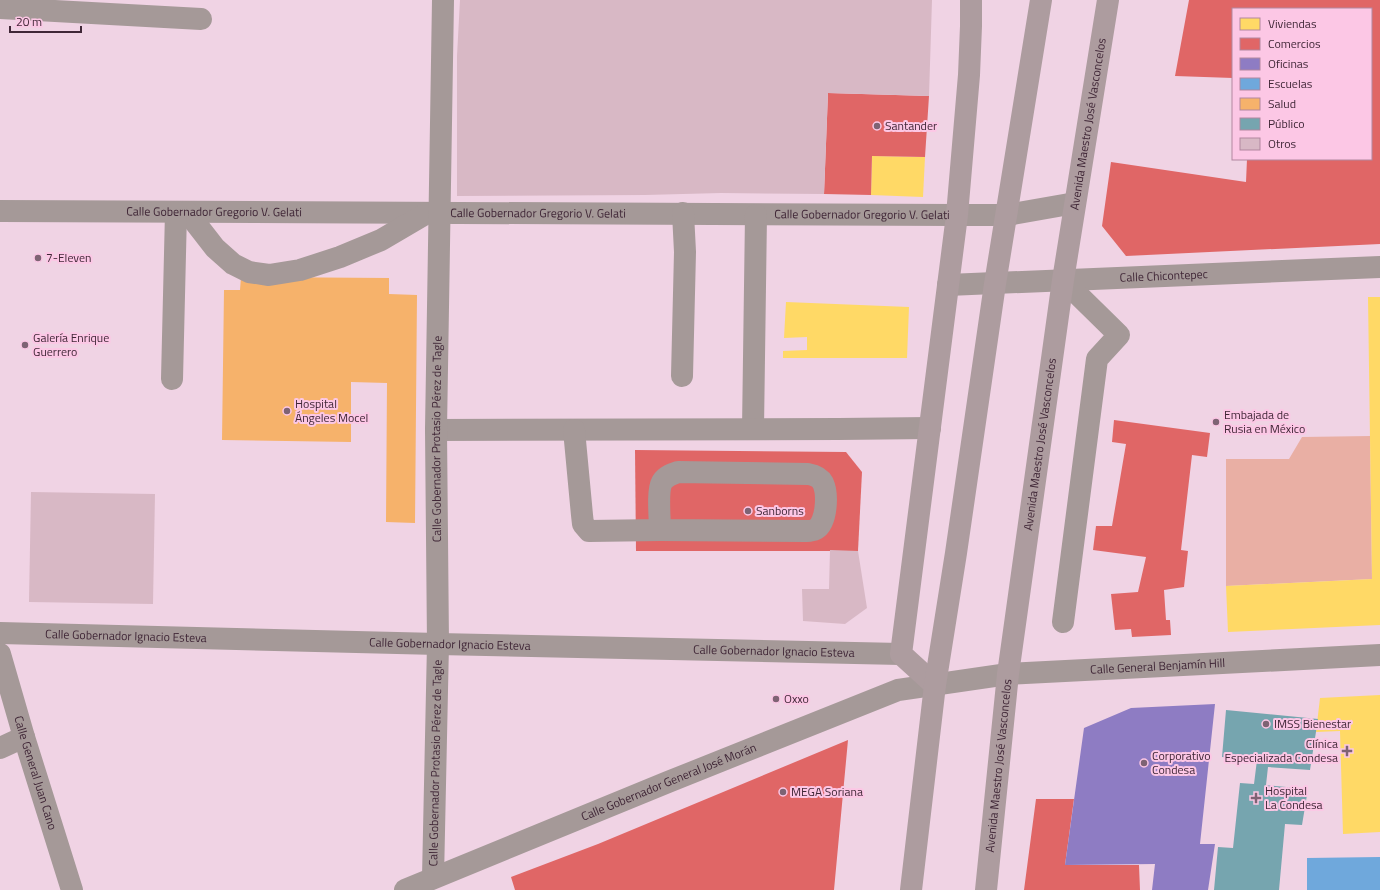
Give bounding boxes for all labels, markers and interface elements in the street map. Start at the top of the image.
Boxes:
scale bar [10,8,81,34]
legend [1232,8,1372,160]
text: 20 m [16,12,42,31]
text: Viviendas [1268,14,1317,33]
text: Comercios [1268,34,1321,53]
street label: Avenida Maestro José Vasconcelos [1064,36,1111,211]
text: Oficinas [1268,54,1309,73]
text: Escuelas [1268,74,1313,93]
text: Salud [1268,94,1296,113]
text: Público [1268,114,1305,133]
place label: Santander [885,116,937,135]
marker: Santander [872,121,882,131]
text: Otros [1268,134,1297,153]
street label: Calle Gobernador Gregorio V. Gelati [126,202,302,221]
street label: Calle Gobernador Gregorio V. Gelati [450,203,626,223]
street label: Calle Gobernador Gregorio V. Gelati [774,204,950,224]
place label: 7-Eleven [46,248,92,267]
marker: 7-Eleven [33,253,43,263]
street label: Calle Chicontepec [1119,264,1208,287]
place label: Galería Enrique Guerrero [33,328,109,361]
street label: Calle Gobernador Protasio Pérez de Tagle [426,336,447,542]
marker: Galería Enrique Guerrero [20,340,30,350]
street label: Avenida Maestro José Vasconcelos [1018,356,1061,532]
place label: Hospital Ángeles Mocel [295,394,368,427]
place label: Embajada de Rusia en México [1224,405,1305,438]
marker: Hospital Ángeles Mocel [282,406,292,416]
marker: Embajada de Rusia en México [1211,417,1221,427]
place label: Sanborns [756,501,804,520]
marker: Sanborns [743,506,753,516]
street label: Calle Gobernador Ignacio Esteva [45,624,207,647]
street label: Calle Gobernador Ignacio Esteva [369,632,531,655]
street label: Calle Gobernador Ignacio Esteva [693,640,855,662]
street label: Calle General Benjamín Hill [1090,653,1226,679]
street label: Calle Gobernador Protasio Pérez de Tagle [423,659,447,867]
street label: Avenida Maestro José Vasconcelos [980,678,1016,853]
place label: Oxxo [784,689,809,708]
marker: Oxxo [771,694,781,704]
street label: Calle General Juan Cano [9,713,63,832]
place label: IMSS Bienestar [1274,714,1351,733]
marker: IMSS Bienestar [1261,719,1271,729]
place label: Clínica Especializada Condesa [1224,734,1338,767]
street label: Calle Gobernador General José Morán [578,738,759,826]
marker: Clínica Especializada Condesa [1341,745,1353,757]
place label: Corporativo Condesa [1152,746,1211,779]
marker: Corporativo Condesa [1139,758,1149,768]
place label: Hospital La Condesa [1265,781,1323,814]
place label: MEGA Soriana [791,782,863,801]
marker: MEGA Soriana [778,787,788,797]
marker: Hospital La Condesa [1250,792,1262,804]

